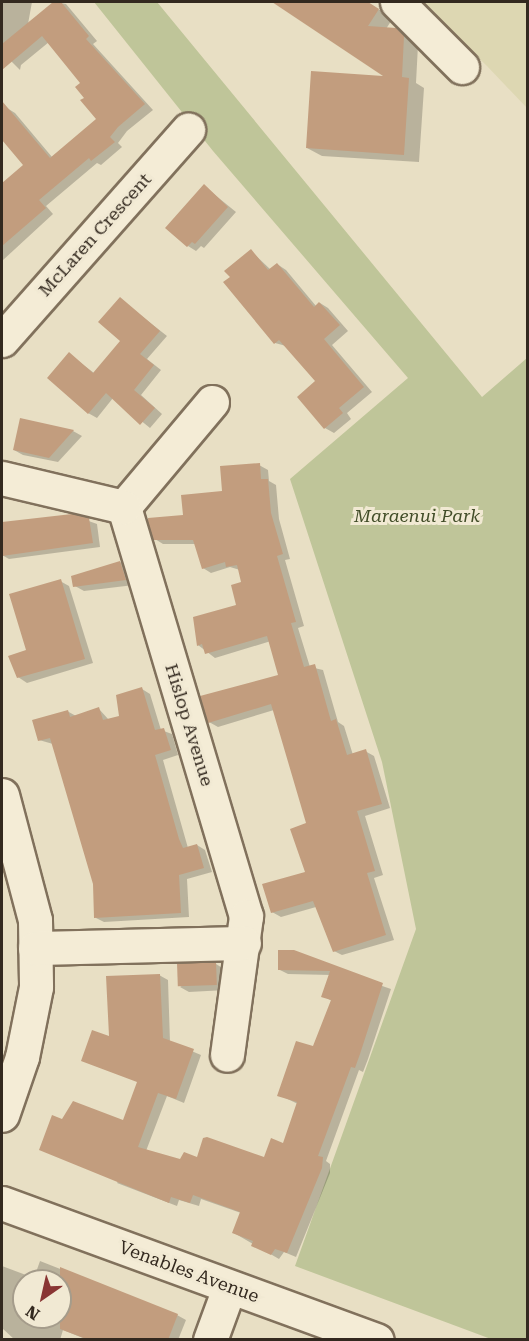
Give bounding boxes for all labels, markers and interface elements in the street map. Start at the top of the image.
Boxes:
street label: McLaren Crescent [34,169,156,301]
park label: Maraenui Park [354,505,480,527]
street label: Hislop Avenue [160,661,218,789]
street label: Venables Avenue [116,1237,262,1307]
north arrow [12,1269,72,1329]
text: N [22,1301,43,1324]

